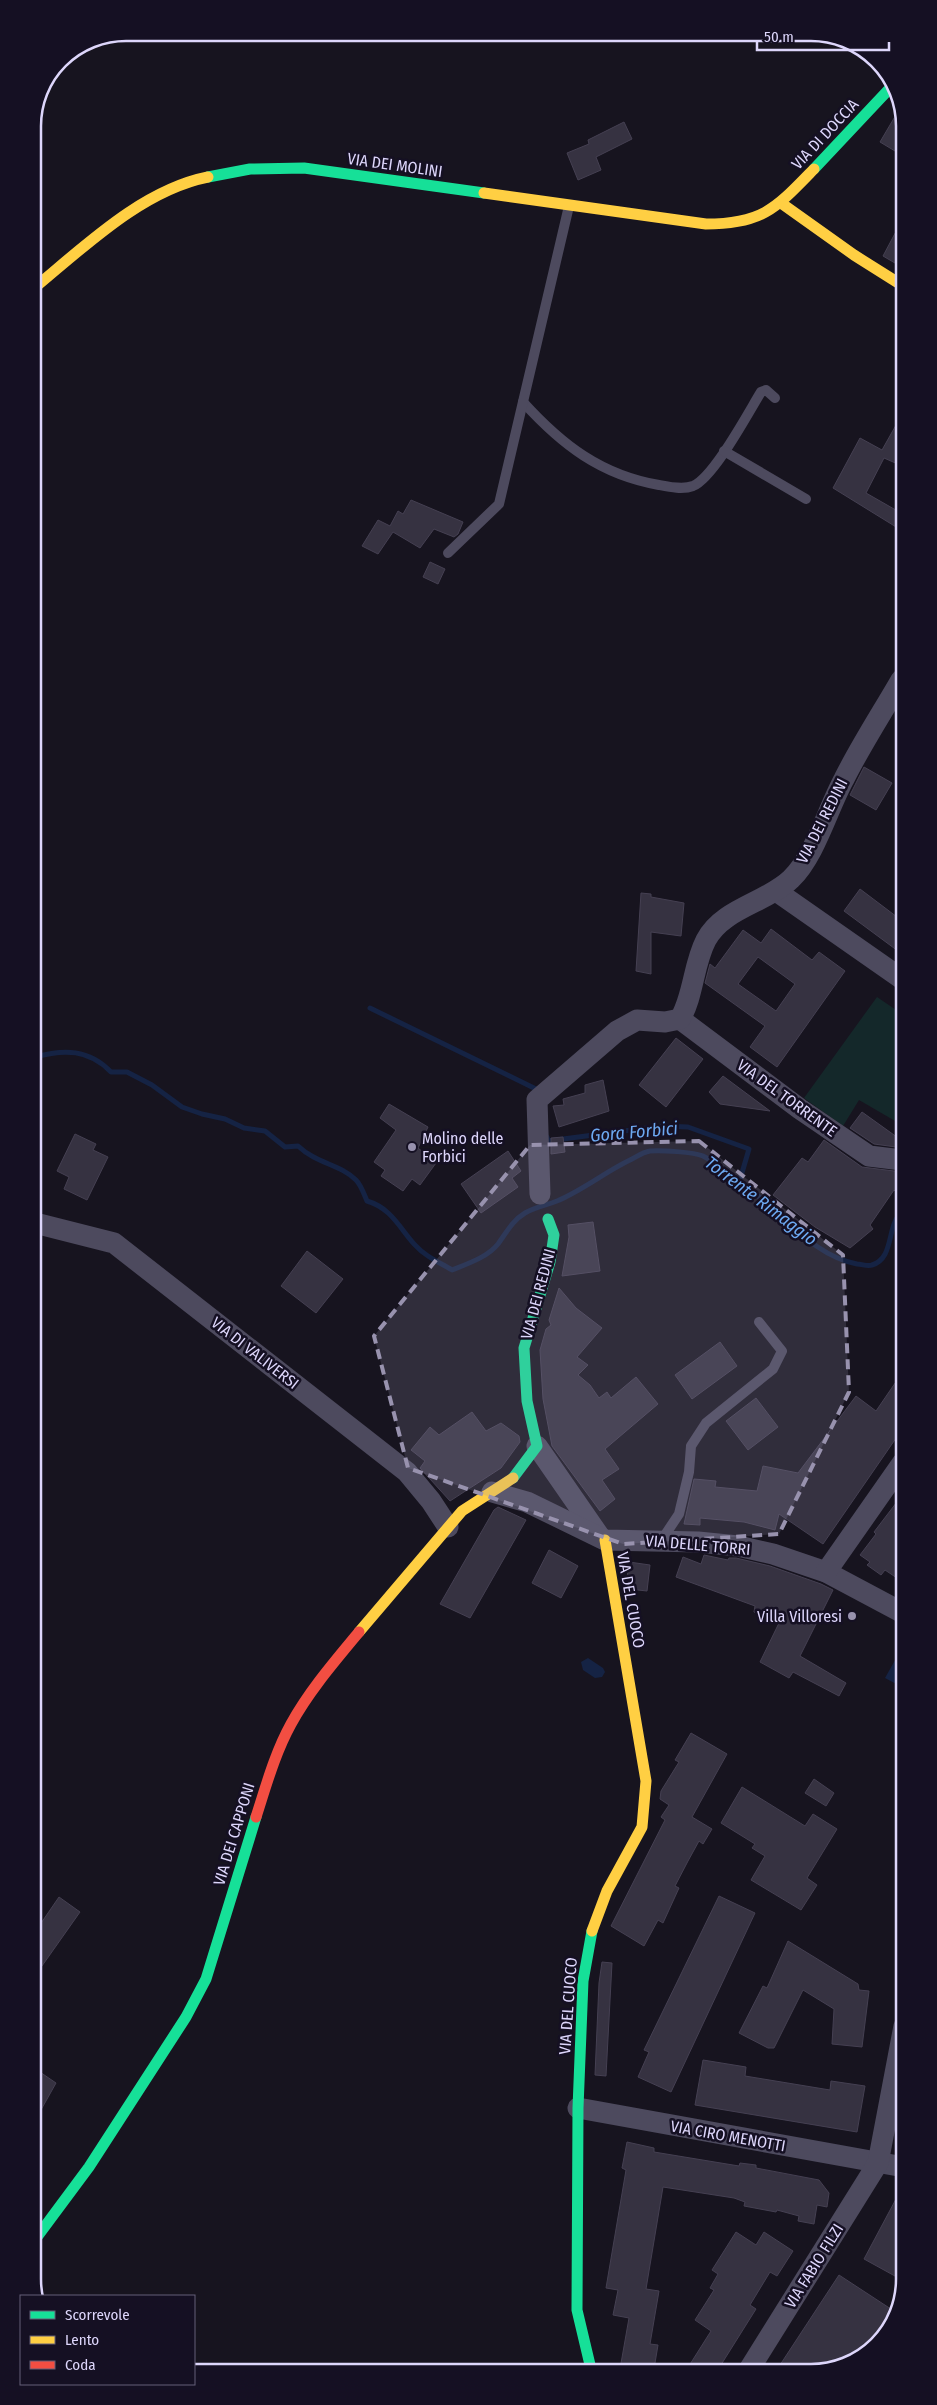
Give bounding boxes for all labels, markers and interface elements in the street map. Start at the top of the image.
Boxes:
scale bar [757,20,890,52]
text: 50 m [764,28,794,46]
street label: VIA DI DOCCIA [787,94,863,173]
street label: VIA DEI MOLINI [346,149,444,181]
street label: VIA DEI REDINI [792,775,852,867]
street label: VIA DEL TORRENTE [733,1055,841,1141]
water label: Gora Forbici [589,1117,679,1147]
place label: Molino delle Forbici [422,1129,504,1166]
marker: Molino delle Forbici [406,1141,418,1153]
water label: Torrente Rimaggio [700,1152,822,1250]
street label: VIA DEI REDINI [517,1247,559,1341]
street label: VIA DI VALIVERSI [207,1313,303,1393]
street label: VIA DELLE TORRI [645,1531,751,1559]
street label: VIA DEL CUOCO [613,1550,649,1650]
place label: Villa Villoresi [757,1607,842,1626]
marker: Villa Villoresi [846,1610,858,1622]
street label: VIA DEI CAPPONI [209,1780,259,1888]
street label: VIA DEL CUOCO [555,1957,581,2055]
street label: VIA CIRO MENOTTI [669,2117,787,2155]
street label: VIA FABIO FILZI [781,2220,847,2312]
legend [20,2295,195,2385]
text: Scorrevole [65,2306,130,2324]
text: Lento [65,2331,99,2349]
text: Coda [65,2356,96,2374]

